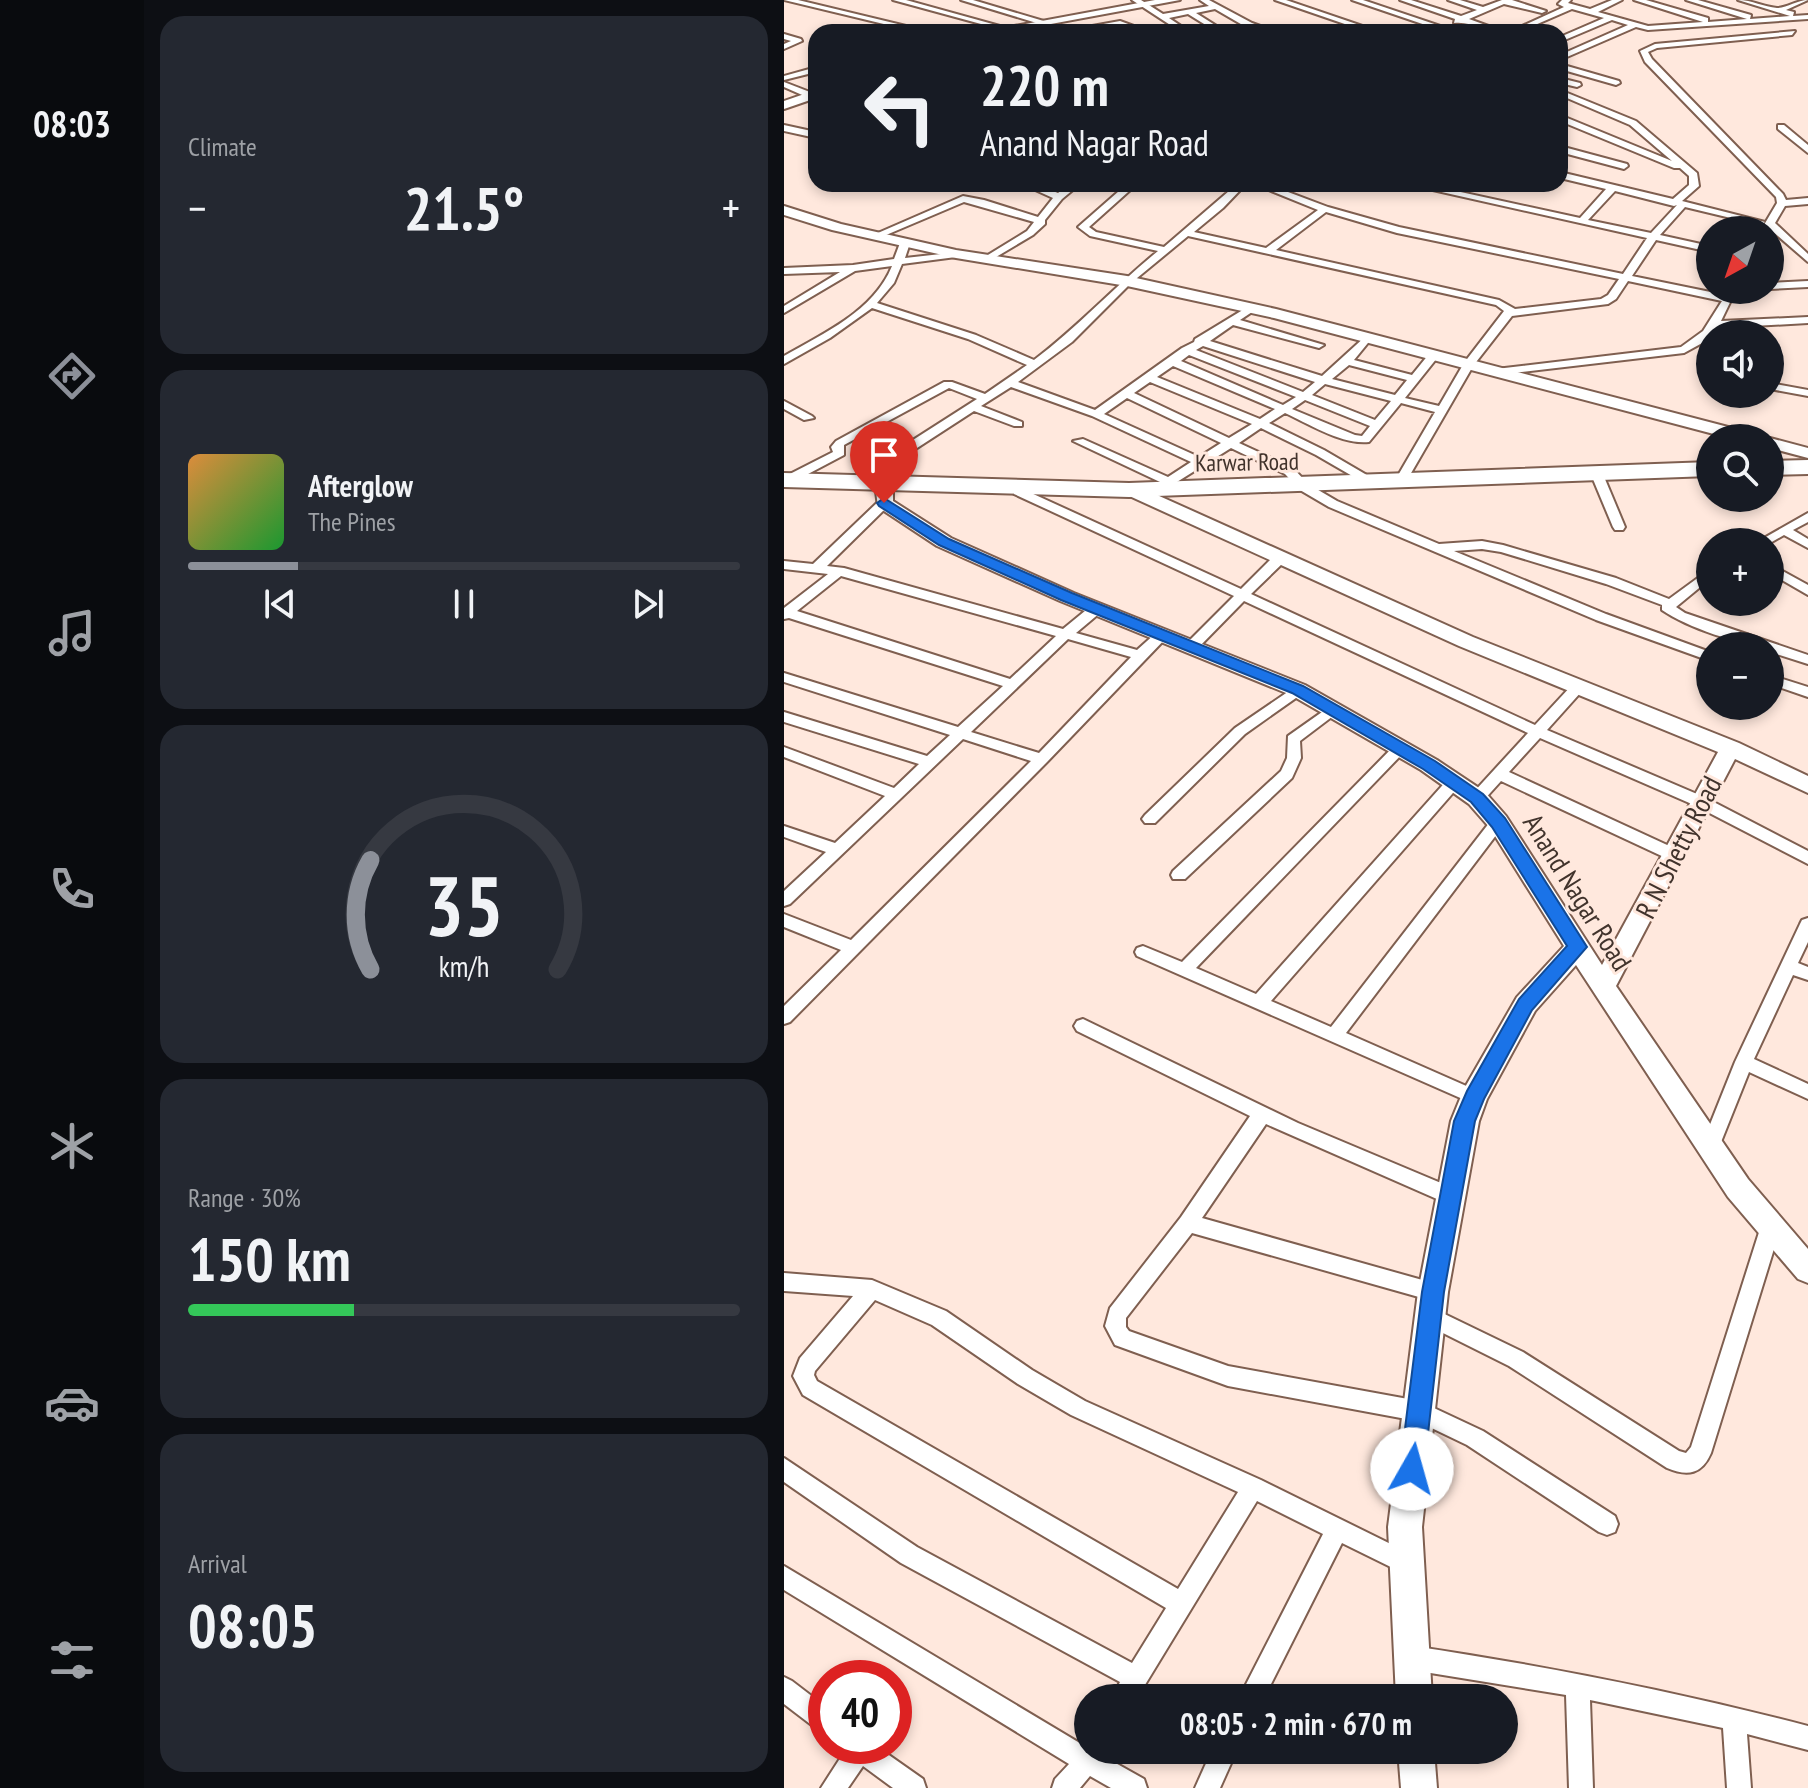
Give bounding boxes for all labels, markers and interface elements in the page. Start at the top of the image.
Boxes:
text: 220 m [980,49,1109,121]
icon: left [848,56,952,160]
text: 08:03 [33,100,111,147]
text: Anand Nagar Road [980,119,1209,166]
text: Climate [188,130,257,163]
text: 21.5° [404,169,524,247]
text: − [188,179,206,236]
text: + [722,179,740,236]
north arrow [1696,216,1784,304]
map controls [1696,216,1784,720]
button: sound [1696,320,1784,408]
icon: directions [44,348,100,404]
pin [850,421,918,503]
button: search [1696,424,1784,512]
icon: arrive [862,433,906,477]
street label: Karwar Road [1195,446,1299,478]
text: Afterglow [308,466,413,505]
text: The Pines [308,505,396,538]
button: + [1696,528,1784,616]
icon: previous [258,582,302,626]
icon: pause [442,582,486,626]
icon: next [626,582,670,626]
icon: music [44,605,100,661]
button: − [1696,632,1784,720]
street label: R N Shetty Road [1626,770,1730,924]
street label: Anand Nagar Road [1515,807,1641,977]
text: 35 [424,851,504,959]
icon: phone [44,861,100,917]
text: km/h [439,948,489,985]
icon: climate [44,1118,100,1174]
text: Range · 30% [188,1181,301,1214]
text: 150 km [188,1220,351,1298]
icon: car [44,1375,100,1431]
position arrow [1370,1427,1454,1511]
text: Arrival [188,1547,247,1580]
text: 08:05 [188,1586,318,1664]
icon: filters [44,1632,100,1688]
speed limit sign: 40 [808,1660,912,1764]
text: 08:05 · 2 min · 670 m [1180,1704,1412,1743]

